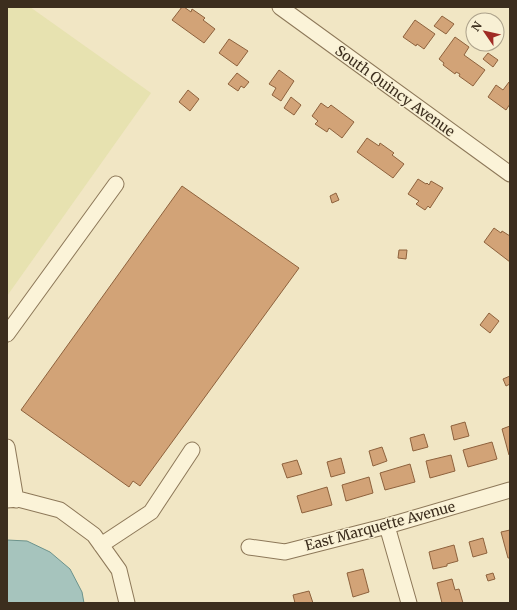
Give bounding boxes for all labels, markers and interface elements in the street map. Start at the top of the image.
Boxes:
north arrow [465,12,505,52]
text: N [468,19,485,34]
street label: South Quincy Avenue [332,41,458,141]
street label: East Marquette Avenue [303,497,457,555]

